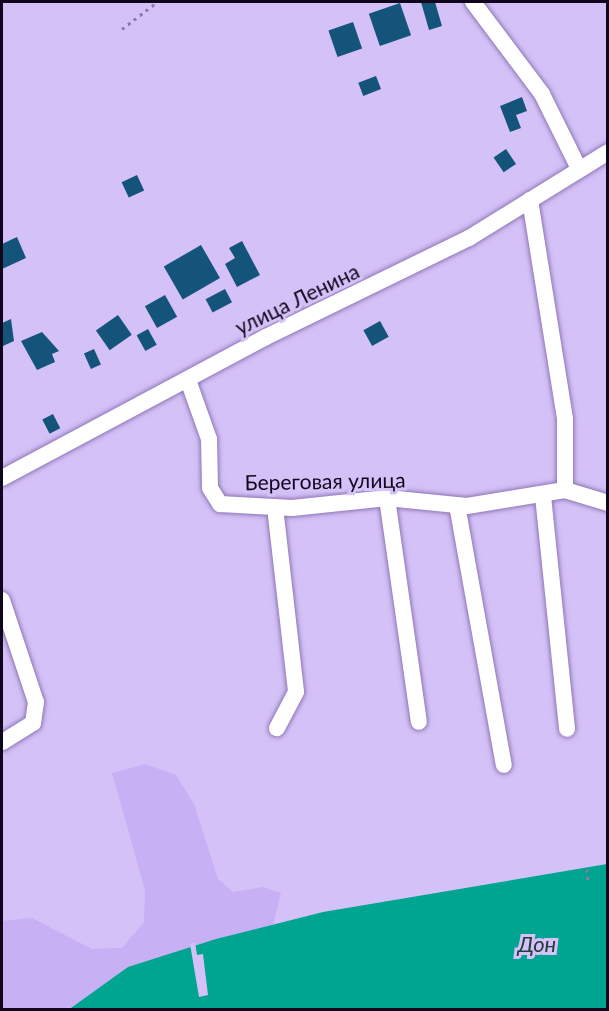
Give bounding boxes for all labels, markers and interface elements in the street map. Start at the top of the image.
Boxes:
street label: улица Ленина [231,258,363,340]
street label: Береговая улица [244,467,406,495]
water label: Дон [518,931,556,957]

